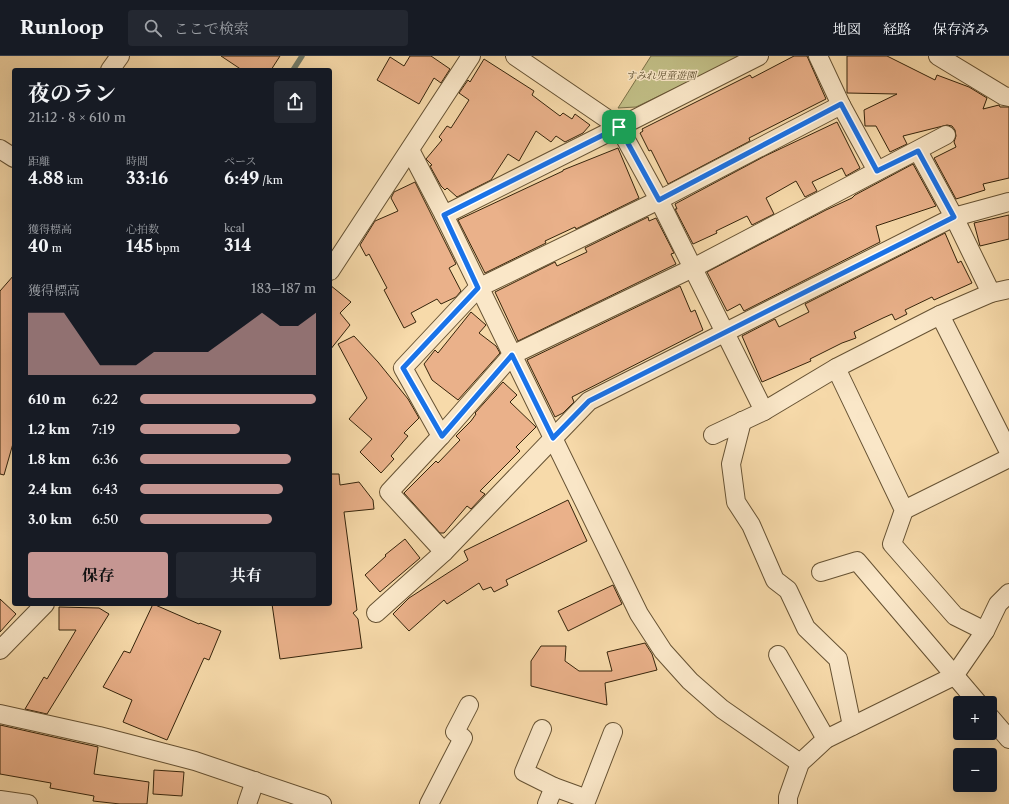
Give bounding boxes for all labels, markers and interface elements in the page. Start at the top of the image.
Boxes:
search box [128,10,408,46]
text: Runloop [20,16,104,39]
icon: search [142,17,164,39]
text: ここで検索 [174,19,249,38]
text: 地図 [833,20,861,38]
text: 経路 [883,20,911,38]
text: 保存済み [933,20,989,38]
park label: すみれ児童遊園 [626,69,698,82]
text: 夜のラン [28,80,116,107]
button: share [274,81,316,123]
text: 21:12 · 8 × 610 m [28,109,126,125]
pin [602,110,636,144]
icon: arrive [608,116,630,138]
text: 距離 [28,154,50,168]
text: 時間 [126,154,148,168]
text: ペース [224,154,256,168]
text: 4.88 [28,168,64,188]
text: 33:16 [126,168,168,188]
text: 6:49 [224,168,259,188]
text: km [64,173,83,187]
text: /km [259,173,283,187]
text: kcal [224,221,245,235]
text: 獲得標高 [28,222,72,236]
text: 心拍数 [126,222,159,236]
text: 314 [224,235,251,255]
text: 40 [28,236,49,256]
text: 145 [126,236,153,256]
text: m [49,241,62,255]
text: bpm [153,241,180,255]
text: 183–187 m [251,280,316,296]
text: 獲得標高 [28,282,80,298]
text: 610 m [28,391,66,407]
text: 6:22 [92,391,118,407]
text: 1.2 km [28,421,70,437]
text: 7:19 [92,421,115,437]
text: 1.8 km [28,451,70,467]
text: 6:36 [92,451,118,467]
text: 2.4 km [28,481,72,497]
text: 6:43 [92,481,118,497]
text: 3.0 km [28,511,72,527]
text: 6:50 [92,511,119,527]
button: 保存 [28,552,168,598]
button: 共有 [176,552,316,598]
map controls [953,696,997,792]
button: + [953,696,997,740]
button: − [953,748,997,792]

